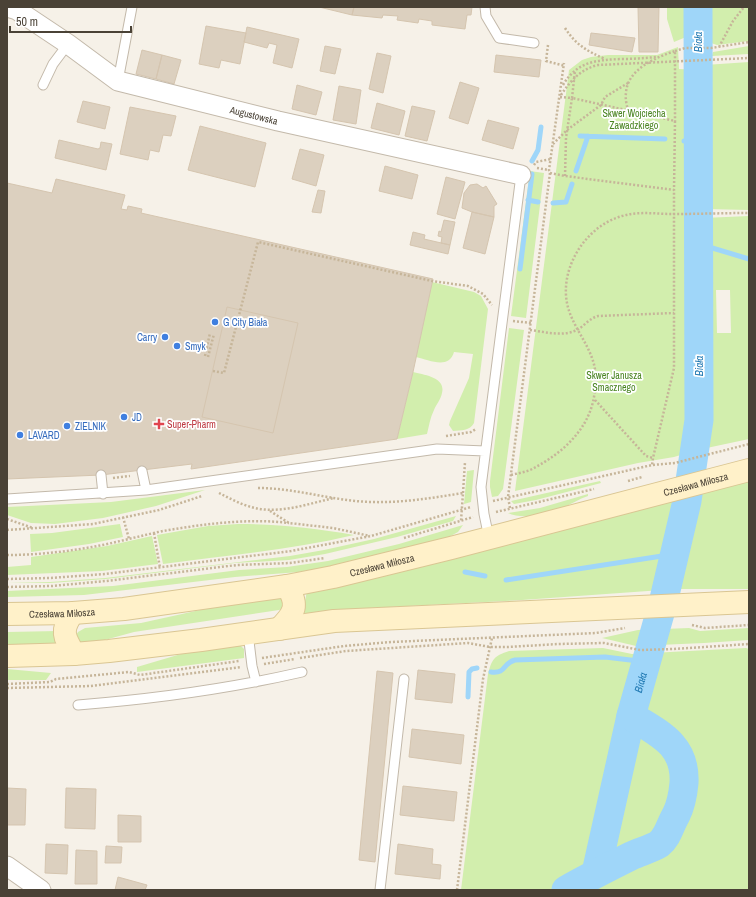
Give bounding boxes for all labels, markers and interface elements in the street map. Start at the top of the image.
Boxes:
scale bar [10,8,131,34]
text: 50 m [16,14,38,30]
water label: Biała [691,32,705,52]
street label: Augustowska [228,103,280,127]
park label: Skwer Wojciecha Zawadzkiego [602,107,666,132]
place label: G City Biała [223,316,268,329]
marker: G City Biała [210,317,220,327]
place label: Carry [137,331,158,344]
marker: Carry [160,332,170,342]
place label: Smyk [185,340,206,353]
marker: Smyk [172,341,182,351]
water label: Biała [692,356,706,376]
park label: Skwer Janusza Smacznego [586,369,642,394]
place label: JD [132,411,142,424]
marker: JD [119,412,129,422]
place label: Super-Pharm [167,418,216,431]
marker: Super-Pharm [154,419,164,429]
place label: ZIELNIK [75,420,107,433]
marker: ZIELNIK [62,421,72,431]
place label: LAVARD [28,429,60,442]
marker: LAVARD [15,430,25,440]
street label: Czesława Miłosza [662,469,730,499]
street label: Czesława Miłosza [348,551,416,579]
street label: Czesława Miłosza [29,605,96,620]
water label: Biała [631,671,650,694]

